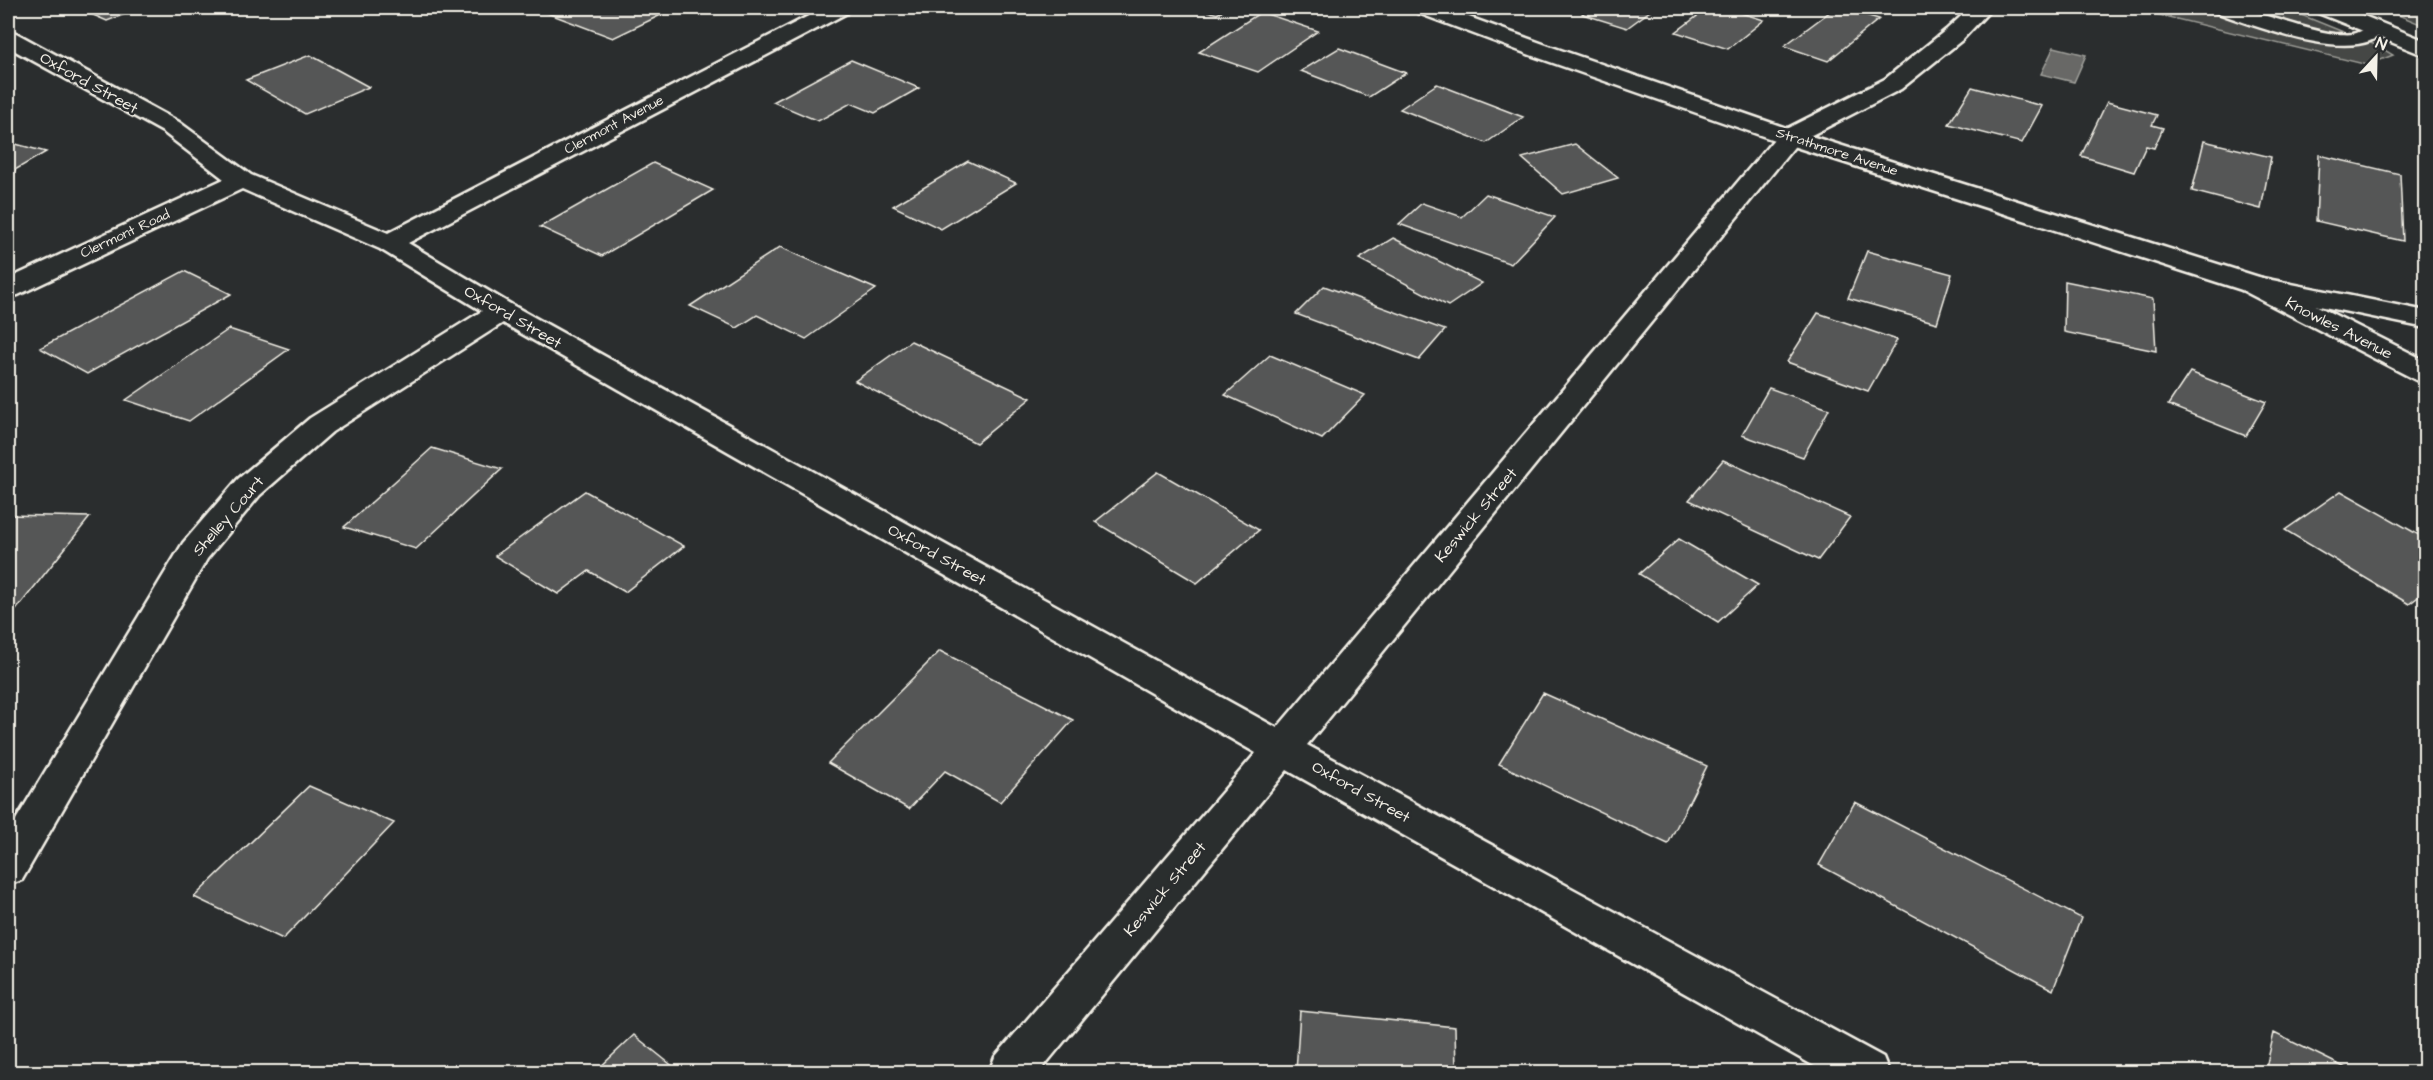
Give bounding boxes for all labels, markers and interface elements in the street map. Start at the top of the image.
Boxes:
north arrow [2346,27,2406,87]
text: N [2372,32,2390,56]
street label: Oxford Street [36,47,143,119]
street label: Clermont Avenue [561,90,668,160]
street label: Strathmore Avenue [1773,123,1901,181]
street label: Clermont Road [77,205,173,263]
street label: Oxford Street [460,280,566,354]
street label: Knowles Avenue [2282,292,2397,365]
street label: Keswick Street [1430,463,1523,567]
street label: Shelley Court [187,471,270,561]
street label: Oxford Street [884,519,991,591]
street label: Oxford Street [1308,756,1415,828]
street label: Keswick Street [1119,837,1212,941]

